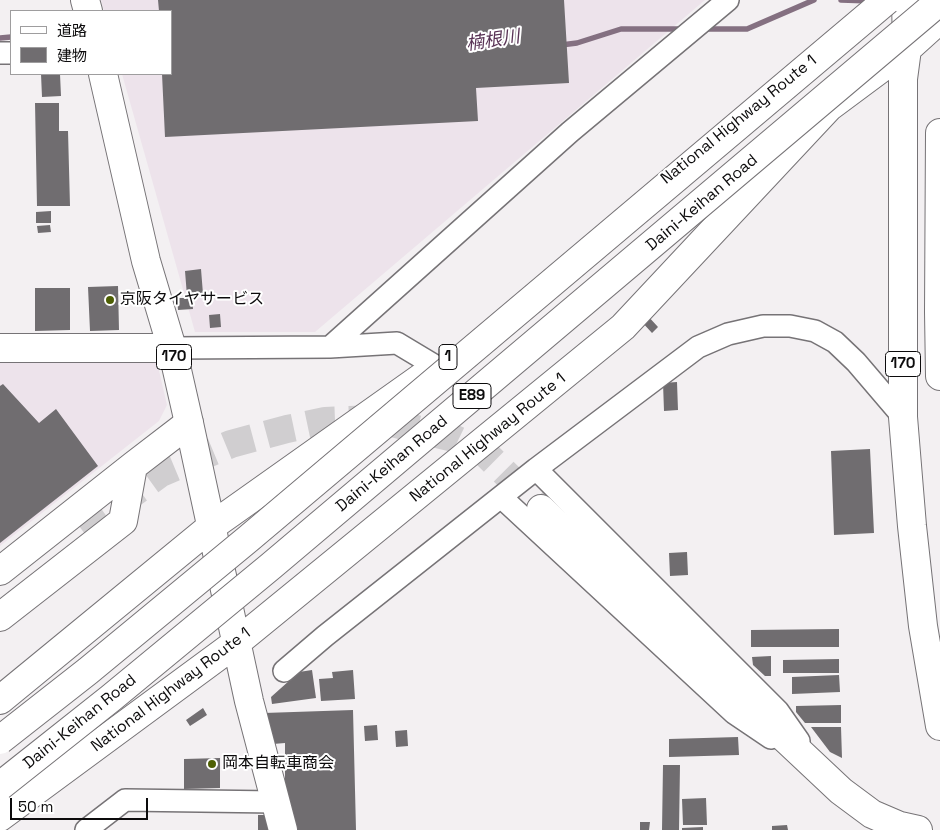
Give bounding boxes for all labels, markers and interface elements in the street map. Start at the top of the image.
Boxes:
legend [10,10,172,75]
text: 道路 [57,21,87,40]
water label: 楠根川 [465,26,521,56]
text: 建物 [57,46,87,65]
street label: National Highway Route 1 [657,51,821,189]
street label: Daini-Keihan Road [642,151,762,255]
place label: 京阪タイヤサービス [120,290,264,310]
marker: 京阪タイヤサービス [104,294,116,306]
road number: 170 [156,344,192,370]
road number: 1 [439,344,457,370]
road number: 170 [886,352,920,376]
street label: National Highway Route 1 [406,369,570,507]
road number: E89 [453,384,491,408]
street label: Daini-Keihan Road [332,412,452,516]
street label: National Highway Route 1 [87,624,255,756]
street label: Daini-Keihan Road [20,671,140,773]
place label: 岡本自転車商会 [222,754,334,774]
marker: 岡本自転車商会 [206,758,218,770]
scale bar [12,788,150,820]
text: 50 m [18,797,53,816]

